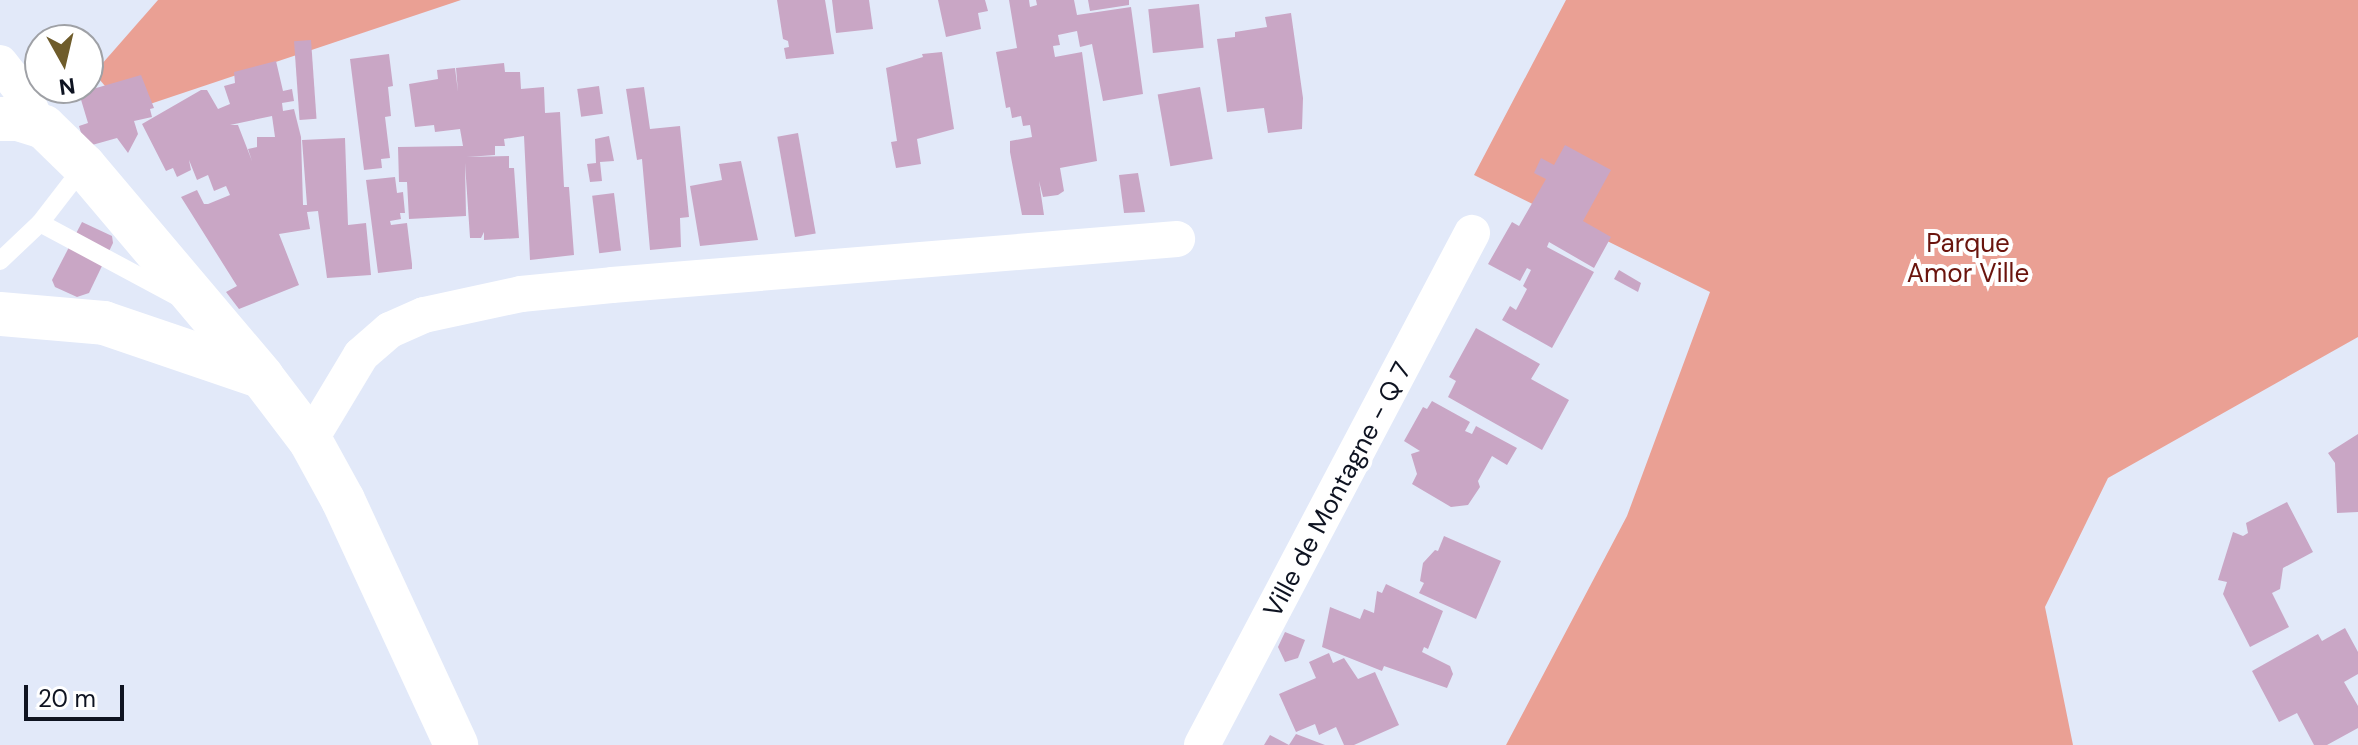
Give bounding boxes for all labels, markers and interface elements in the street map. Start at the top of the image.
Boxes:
north arrow [24,24,104,104]
text: N [57,71,77,102]
park label: Parque Amor Ville [1907,228,2029,290]
street label: Ville de Montagne - Q 7 [1257,357,1419,623]
scale bar [28,669,128,719]
text: 20 m [38,683,96,714]

